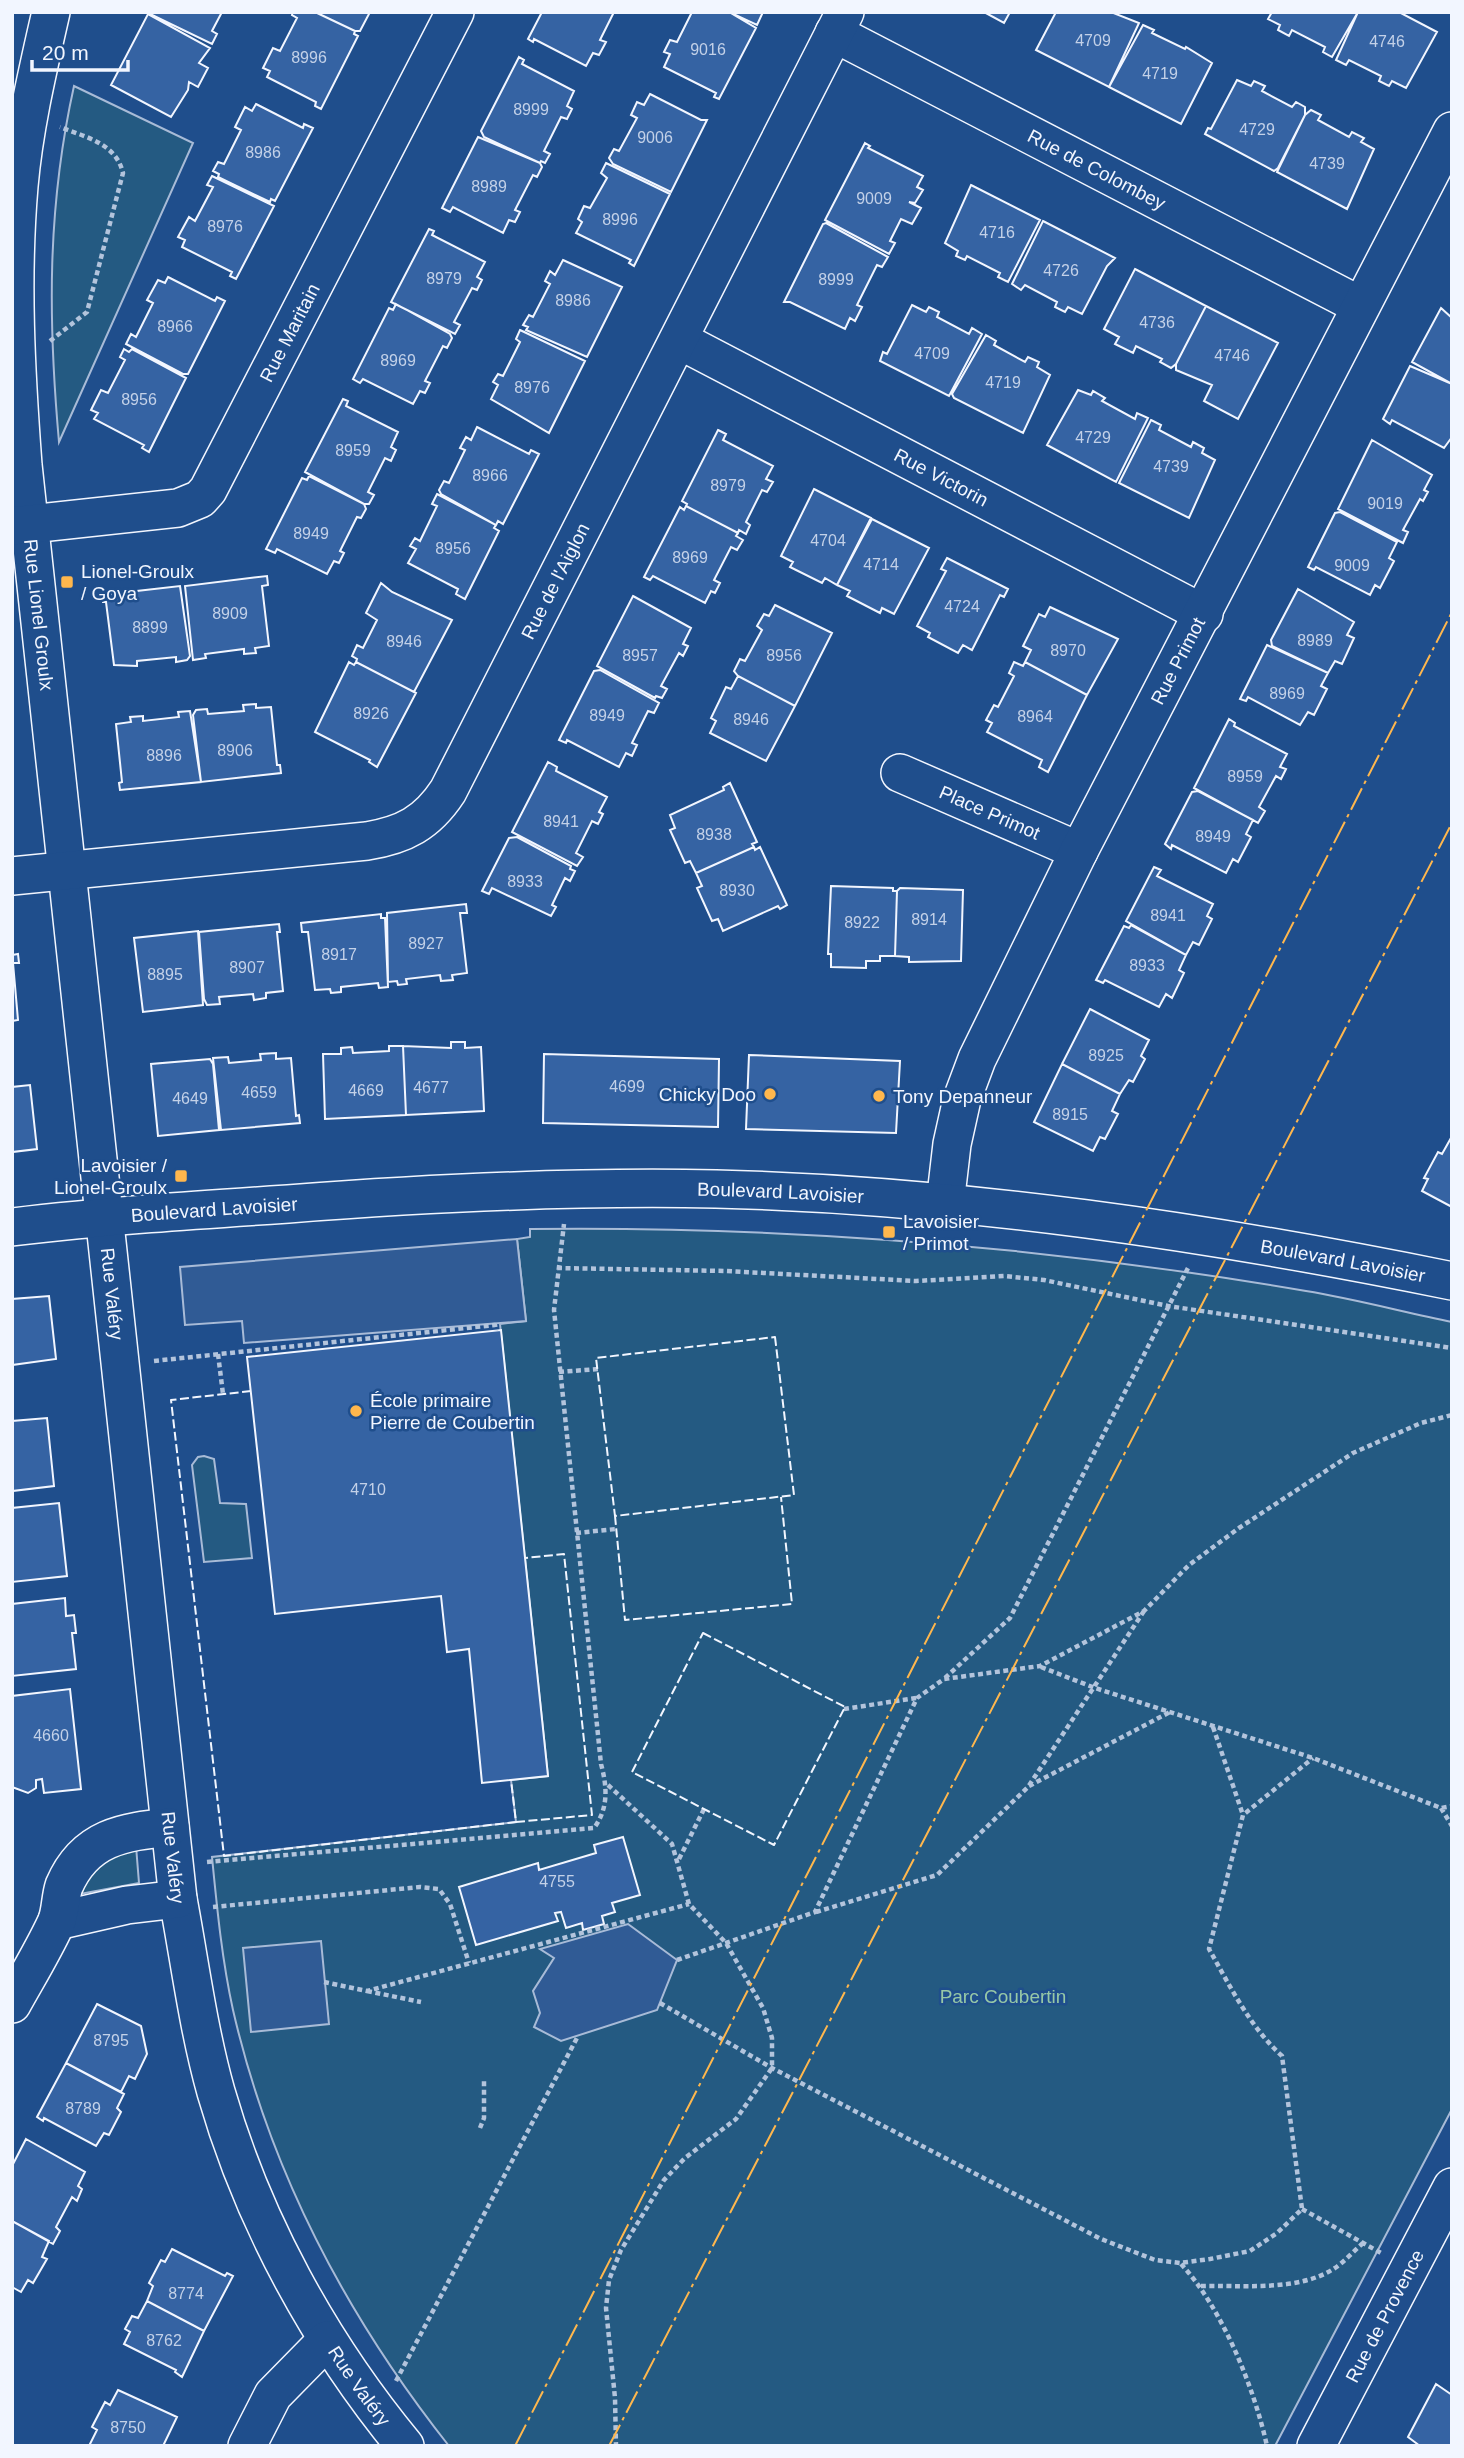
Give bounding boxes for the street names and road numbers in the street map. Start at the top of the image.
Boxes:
street label: Rue de Colombey [1024,125,1169,214]
street label: Rue Maritain [256,280,324,386]
street label: Rue Victorin [891,444,992,511]
street label: Rue de l'Aiglon [517,520,594,643]
street label: Rue Lionel Groulx [20,538,57,692]
street label: Rue Primot [1147,613,1209,708]
street label: Place Primot [936,781,1044,844]
street label: Boulevard Lavoisier [697,1179,865,1207]
street label: Boulevard Lavoisier [130,1193,299,1226]
street label: Boulevard Lavoisier [1259,1235,1428,1287]
street label: Rue Valéry [97,1247,128,1342]
street label: Rue Valéry [158,1810,188,1905]
street label: Rue de Provence [1341,2246,1428,2386]
street label: Rue Valéry [324,2342,395,2430]

